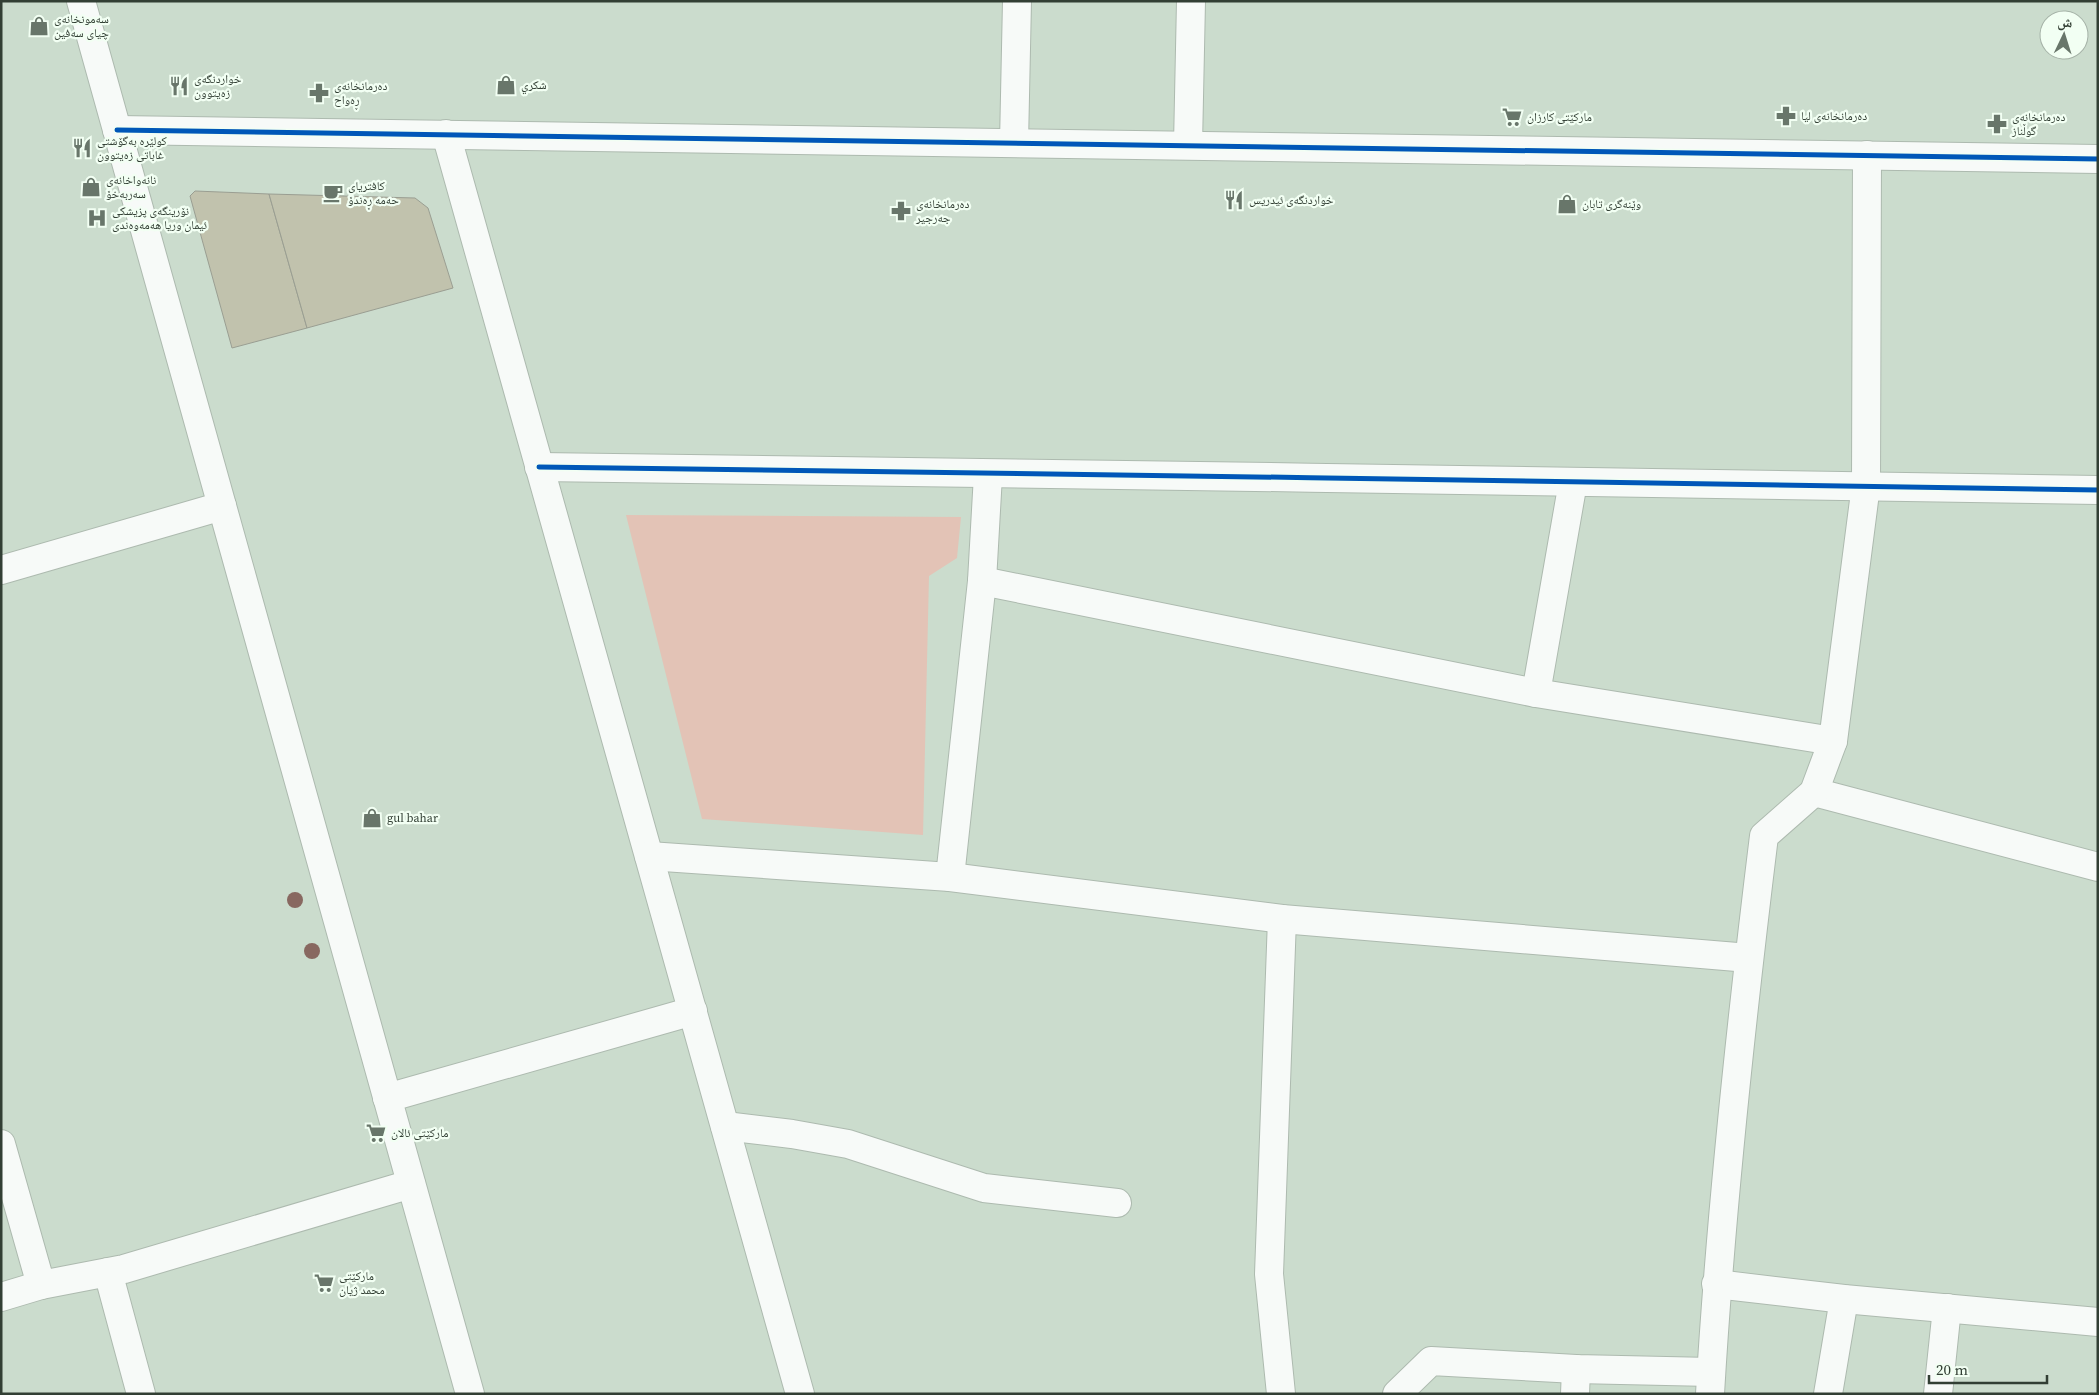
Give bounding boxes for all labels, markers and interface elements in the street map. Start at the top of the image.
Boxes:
north arrow [2039,10,2089,60]
place label: سەمونخانەی چیای سەفین [54,11,109,41]
text: ش [2057,12,2073,33]
shop icon: سەمونخانەی چیای سەفین [28,15,50,37]
place label: خواردنگەی زەیتوون [194,71,242,101]
shop icon: شكري [495,74,517,96]
restaurant icon: خواردنگەی زەیتوون [168,75,190,97]
place label: شكري [521,77,547,95]
place label: دەرمانخانەی ڕەواح [334,78,388,110]
pharmacy icon: دەرمانخانەی ڕەواح [308,82,330,104]
pharmacy icon: دەرمانخانەی لیا [1775,105,1797,127]
supermarket icon: مارکێتی کارزان [1501,106,1523,128]
place label: دەرمانخانەی لیا [1801,108,1867,124]
place label: مارکێتی کارزان [1527,109,1592,125]
place label: دەرمانخانەی گوڵناز [2011,109,2066,139]
pharmacy icon: دەرمانخانەی گوڵناز [1986,113,2008,135]
place label: کولێرە بەگۆشتی غاباتی زەیتوون [97,133,167,163]
restaurant icon: کولێرە بەگۆشتی غاباتی زەیتوون [71,137,93,159]
place label: نانەواخانەی سەربەخۆ [106,172,156,202]
shop icon: نانەواخانەی سەربەخۆ [80,176,102,198]
place label: کافتریای حەمە ڕەندۆ [348,178,399,210]
cafe icon: کافتریای حەمە ڕەندۆ [322,182,344,204]
restaurant icon: خواردنگەی ئیدریس [1223,189,1245,211]
place label: خواردنگەی ئیدریس [1249,192,1334,208]
shop icon: وێنەگری تابان [1556,193,1578,215]
place label: دەرمانخانەی جەرجیر [915,196,970,226]
place label: وێنەگری تابان [1582,196,1641,212]
pharmacy icon: دەرمانخانەی جەرجیر [890,200,912,222]
place label: نۆرینگەی پزیشکی ئیمان وریا هەمەوەندی [112,203,207,233]
hospital icon: نۆرینگەی پزیشکی ئیمان وریا هەمەوەندی [86,207,108,229]
shop icon: gul bahar [361,807,383,829]
place label: gul bahar [387,810,438,826]
supermarket icon: مارکێتی ئالان [365,1122,387,1144]
place label: مارکێتی ئالان [391,1125,448,1141]
place label: مارکێتی محمد ژیان [339,1268,385,1298]
supermarket icon: مارکێتی محمد ژیان [313,1272,335,1294]
scale bar [1929,1352,2046,1384]
text: 20 m [1936,1359,1968,1380]

